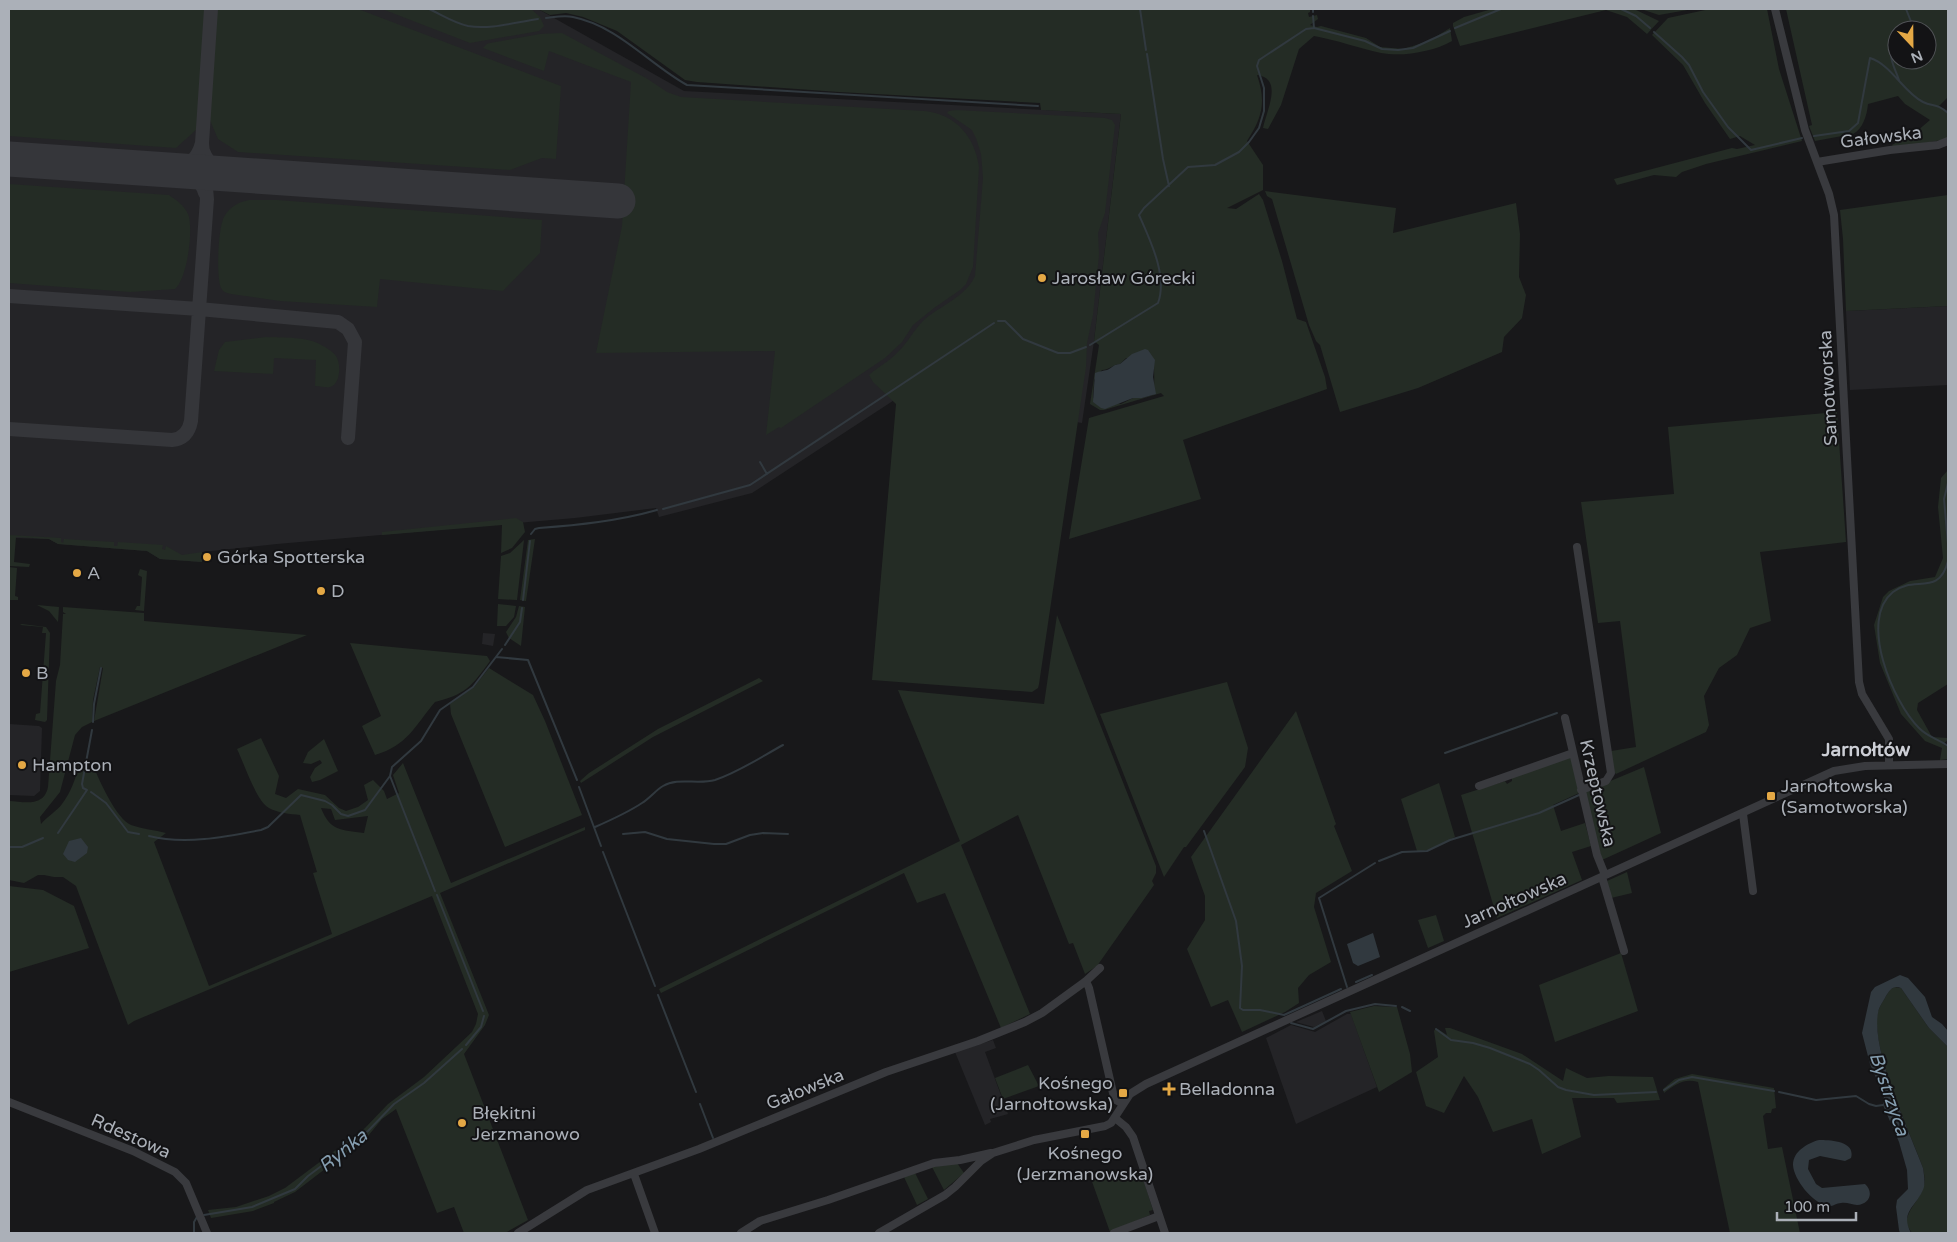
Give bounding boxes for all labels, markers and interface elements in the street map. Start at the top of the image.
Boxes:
north arrow [1887,20,1937,70]
text: N [1908,47,1925,67]
street label: Gałowska [1839,121,1923,153]
place label: Jarosław Górecki [1052,267,1196,289]
marker: Jarosław Górecki [1036,272,1048,284]
street label: Samotworska [1814,330,1842,446]
place label: Górka Spotterska [217,546,365,568]
marker: Górka Spotterska [201,551,213,563]
place label: A [87,562,100,584]
marker: A [71,567,83,579]
place label: D [331,580,345,602]
marker: D [315,585,327,597]
place label: B [36,662,48,684]
marker: B [20,667,32,679]
street label: Krzeptowska [1575,737,1621,849]
district label: Jarnołtów [1821,739,1910,761]
place label: Hampton [32,754,112,776]
marker: Hampton [16,759,28,771]
place label: Jarnołtowska (Samotworska) [1781,775,1908,818]
marker: Jarnołtowska (Samotworska) [1765,790,1777,802]
street label: Jarnołtowska [1458,867,1570,933]
water label: Bystrzyca [1864,1049,1914,1140]
street label: Gałowska [763,1063,847,1115]
place label: Kośnego (Jarnołtowska) [990,1072,1113,1115]
place label: Belladonna [1179,1078,1275,1100]
marker: Belladonna [1163,1083,1175,1095]
marker: Kośnego (Jarnołtowska) [1117,1087,1129,1099]
place label: Błękitni Jerzmanowo [472,1102,580,1145]
street label: Rdestowa [88,1109,174,1163]
marker: Błękitni Jerzmanowo [456,1117,468,1129]
water label: Ryńka [314,1124,373,1177]
marker: Kośnego (Jerzmanowska) [1079,1128,1091,1140]
place label: Kośnego (Jerzmanowska) [1017,1142,1153,1185]
scale bar [1777,1190,1856,1222]
text: 100 m [1784,1198,1830,1216]

